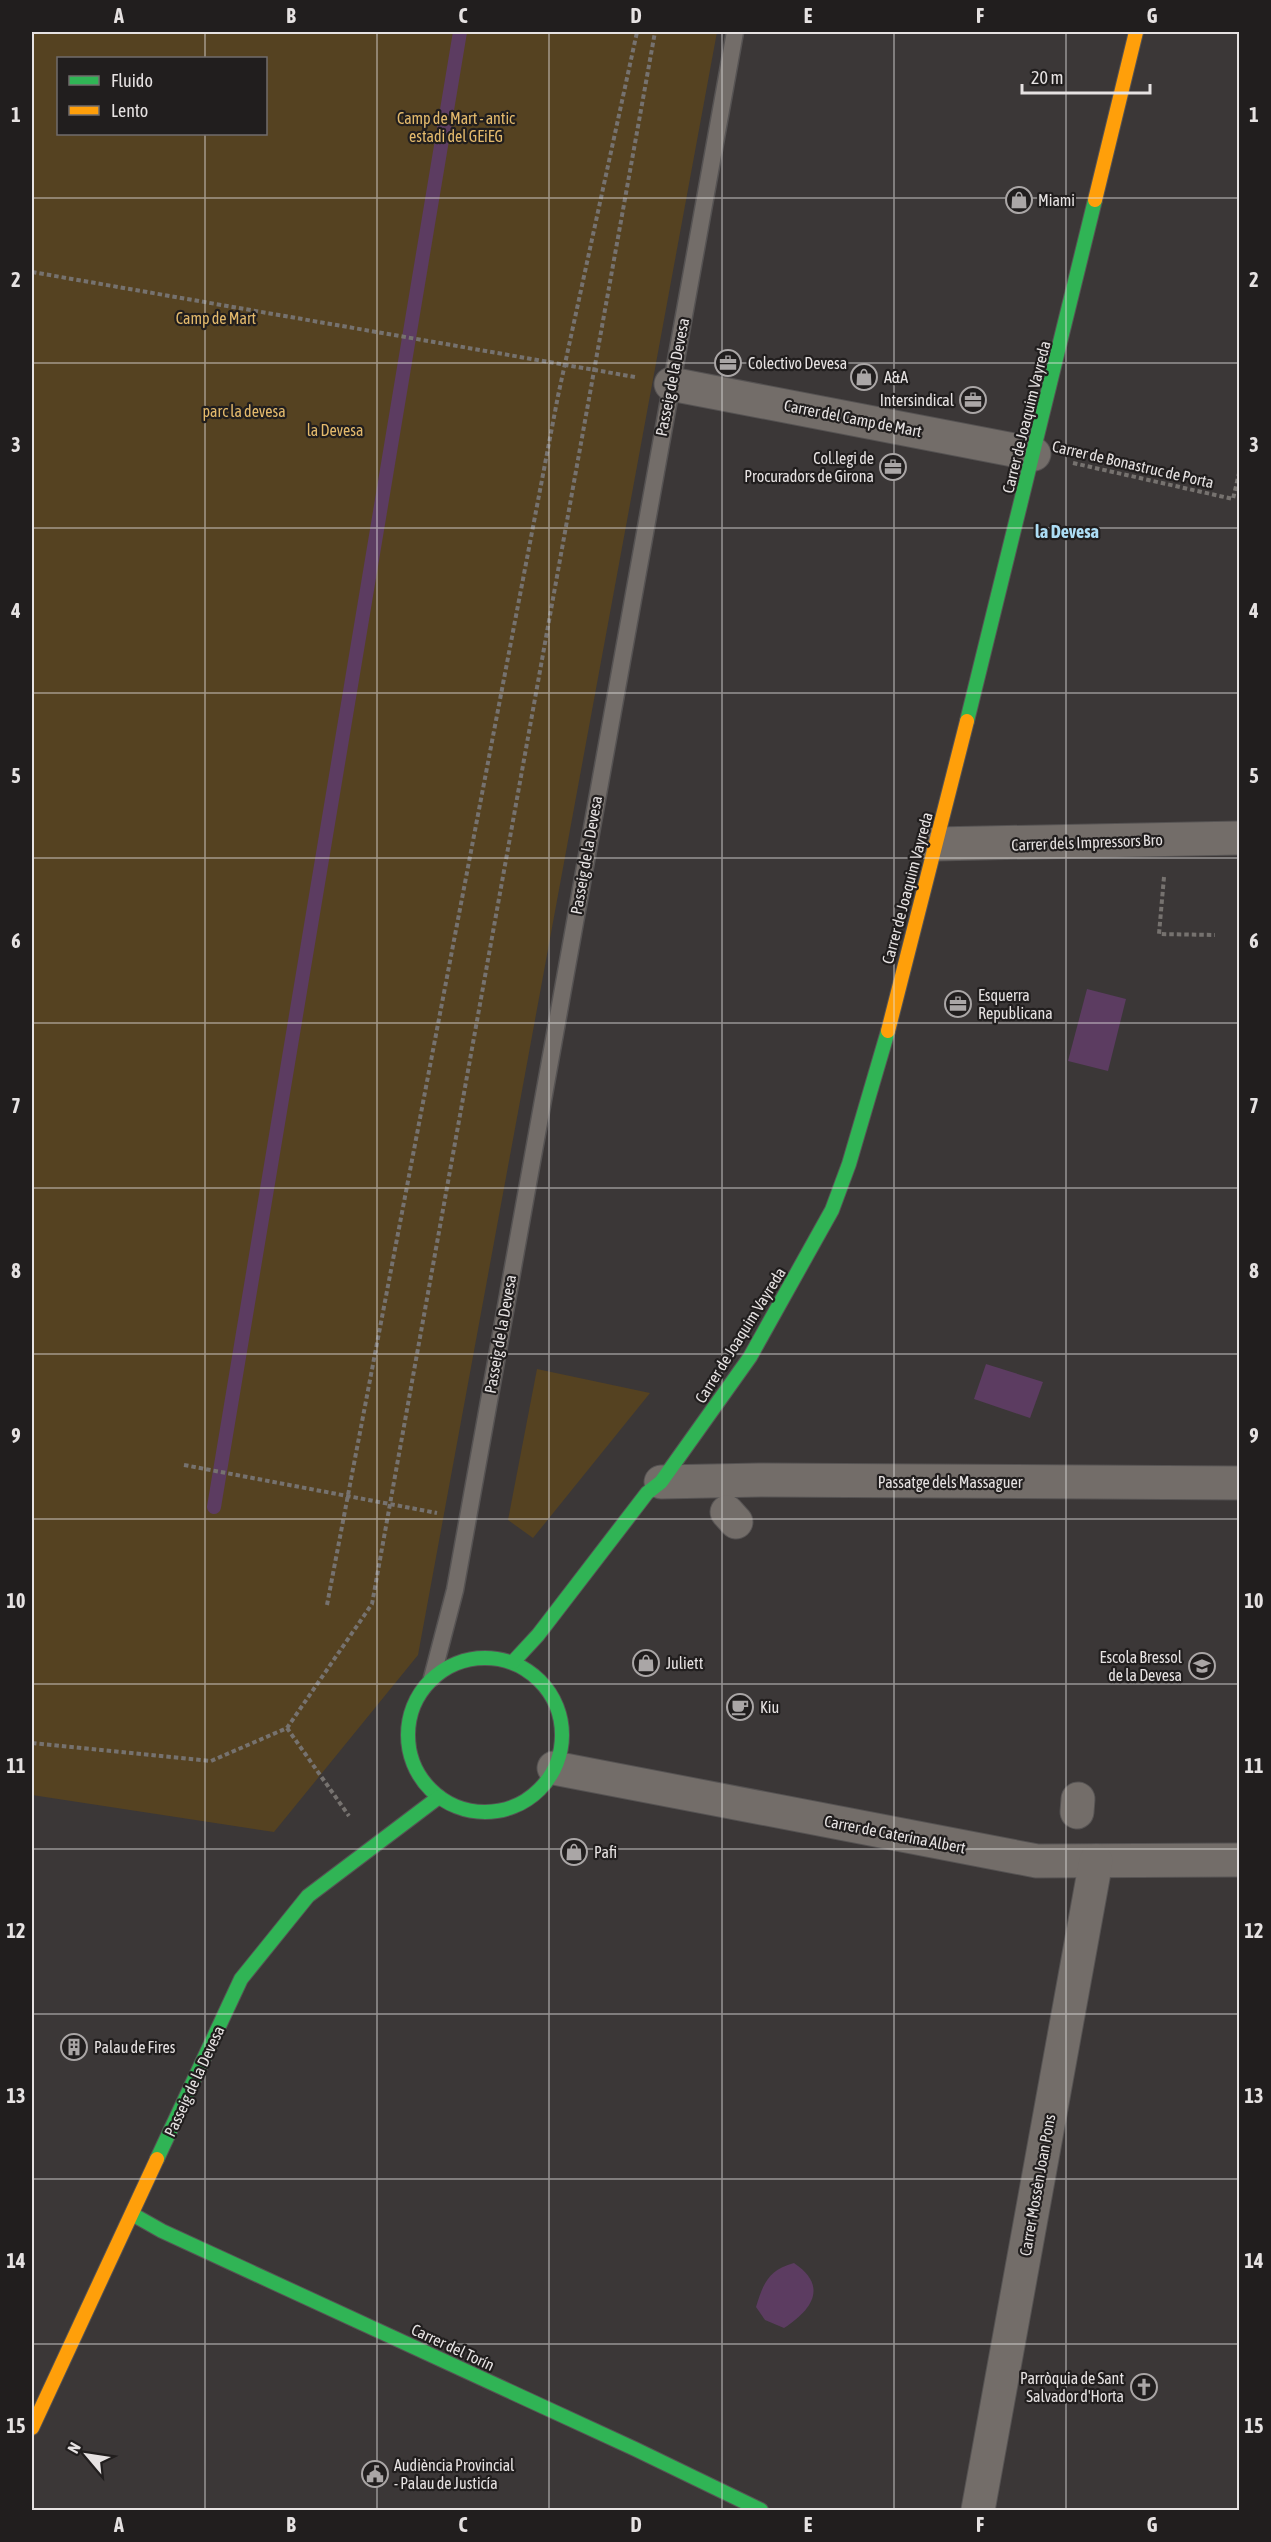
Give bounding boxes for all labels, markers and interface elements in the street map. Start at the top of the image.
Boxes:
text: A [113,4,124,27]
text: B [286,4,296,27]
text: C [459,4,468,27]
text: D [630,4,642,27]
text: E [804,4,813,27]
text: F [976,4,984,27]
text: G [1147,4,1158,27]
legend [57,57,267,135]
scale bar [1022,57,1150,95]
text: 20 m [1031,67,1063,88]
text: Fluido [111,70,153,91]
text: Lento [111,100,148,121]
text: 1 [11,103,21,126]
text: 1 [1249,103,1259,126]
park label: Camp de Mart - antic estadi del GEiEG [397,109,515,145]
shop icon: Miami [1004,185,1034,215]
place label: Miami [1038,191,1075,209]
text: 2 [11,268,21,291]
text: 2 [1249,268,1259,291]
park label: Camp de Mart [176,309,257,328]
street label: Passeig de la Devesa [652,316,693,438]
street label: Carrer de Joaquim Vayreda [998,339,1055,495]
office icon: Colectivo Devesa [713,348,743,378]
place label: Colectivo Devesa [748,354,847,372]
shop icon: A&A [849,362,879,392]
place label: A&A [884,368,908,386]
office icon: Intersindical [958,385,988,415]
place label: Intersindical [880,391,955,409]
street label: Carrer del Camp de Mart [782,396,924,441]
park label: parc la devesa [202,402,286,421]
park label: la Devesa [307,421,363,439]
text: 3 [11,433,21,456]
text: 3 [1249,433,1259,456]
street label: Carrer de Bonastruc de Porta [1050,437,1216,491]
place label: Col.legi de Procuradors de Girona [744,449,874,485]
office icon: Col.legi de Procuradors de Girona [878,452,908,482]
district label: la Devesa [1035,521,1099,542]
text: 4 [10,599,21,622]
text: 4 [1248,599,1259,622]
text: 5 [11,764,21,787]
text: 5 [1249,764,1259,787]
street label: Passeig de la Devesa [567,794,606,916]
street label: Carrer de Joaquim Vayreda [878,810,937,966]
street label: Carrer dels Impressors Bro [1011,830,1163,855]
text: 6 [11,929,21,952]
text: 6 [1249,929,1259,952]
place label: Esquerra Republicana [978,986,1053,1023]
office icon: Esquerra Republicana [943,989,973,1019]
text: 7 [11,1094,21,1117]
text: 7 [1249,1094,1259,1117]
text: 8 [11,1259,21,1282]
text: 8 [1249,1259,1259,1282]
street label: Carrer de Joaquim Vayreda [691,1264,790,1407]
street label: Passeig de la Devesa [481,1273,520,1395]
text: 9 [11,1424,21,1447]
text: 9 [1249,1424,1259,1447]
street label: Passatge dels Massaguer [878,1473,1023,1492]
text: 10 [7,1589,25,1612]
text: 10 [1245,1589,1263,1612]
shop icon: Juliett [631,1648,661,1678]
place label: Escola Bressol de la Devesa [1100,1648,1183,1684]
school or university icon: Escola Bressol de la Devesa [1187,1651,1217,1681]
place label: Juliett [666,1654,704,1672]
cafe icon: Kiu [725,1692,755,1722]
place label: Kiu [760,1698,779,1716]
text: 11 [7,1754,25,1777]
text: 11 [1245,1754,1263,1777]
street label: Carrer de Caterina Albert [823,1811,968,1857]
shop icon: Pafi [559,1837,589,1867]
place label: Pafi [594,1843,617,1861]
text: 12 [7,1919,25,1942]
text: 12 [1245,1919,1263,1942]
street label: Passeig de la Devesa [160,2023,228,2140]
building icon: Palau de Fires [59,2032,89,2062]
place label: Palau de Fires [94,2038,176,2056]
text: 13 [7,2084,25,2107]
text: 13 [1245,2084,1263,2107]
street label: Carrer Mossèn Joan Pons [1016,2112,1058,2257]
text: 14 [7,2249,25,2272]
text: 14 [1245,2249,1263,2272]
street label: Carrer del Torín [409,2320,497,2374]
place label: Parròquia de Sant Salvador d'Horta [1020,2369,1124,2405]
church icon: Parròquia de Sant Salvador d'Horta [1129,2372,1159,2402]
text: 15 [7,2414,25,2437]
text: 15 [1245,2414,1263,2437]
north arrow [57,2425,117,2485]
text: N [64,2439,84,2456]
place label: Audiència Provincial - Palau de Justicía [394,2456,515,2492]
public building icon: Audiència Provincial - Palau de Justicía [360,2459,390,2489]
text: A [113,2513,124,2536]
text: B [286,2513,296,2536]
text: C [459,2513,468,2536]
text: D [630,2513,642,2536]
text: E [804,2513,813,2536]
text: F [976,2513,984,2536]
text: G [1147,2513,1158,2536]

